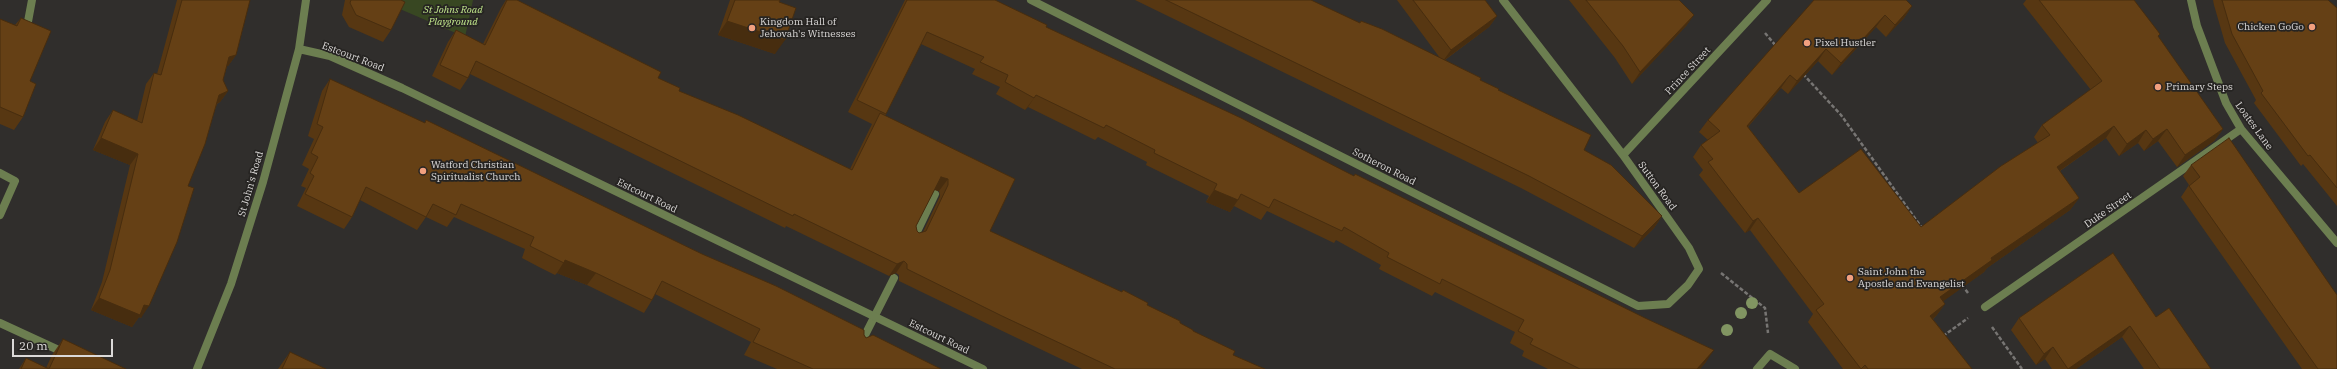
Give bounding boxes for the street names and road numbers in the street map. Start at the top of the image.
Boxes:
street label: Estcourt Road [320,40,386,74]
street label: Prince Street [1663,45,1713,97]
street label: Loates Lane [2233,100,2275,152]
street label: Sotheron Road [1350,146,1418,188]
street label: St John's Road [236,150,266,218]
street label: Sutton Road [1635,159,1679,213]
street label: Estcourt Road [615,176,679,216]
street label: Duke Street [2082,189,2134,231]
street label: Estcourt Road [907,317,971,357]

